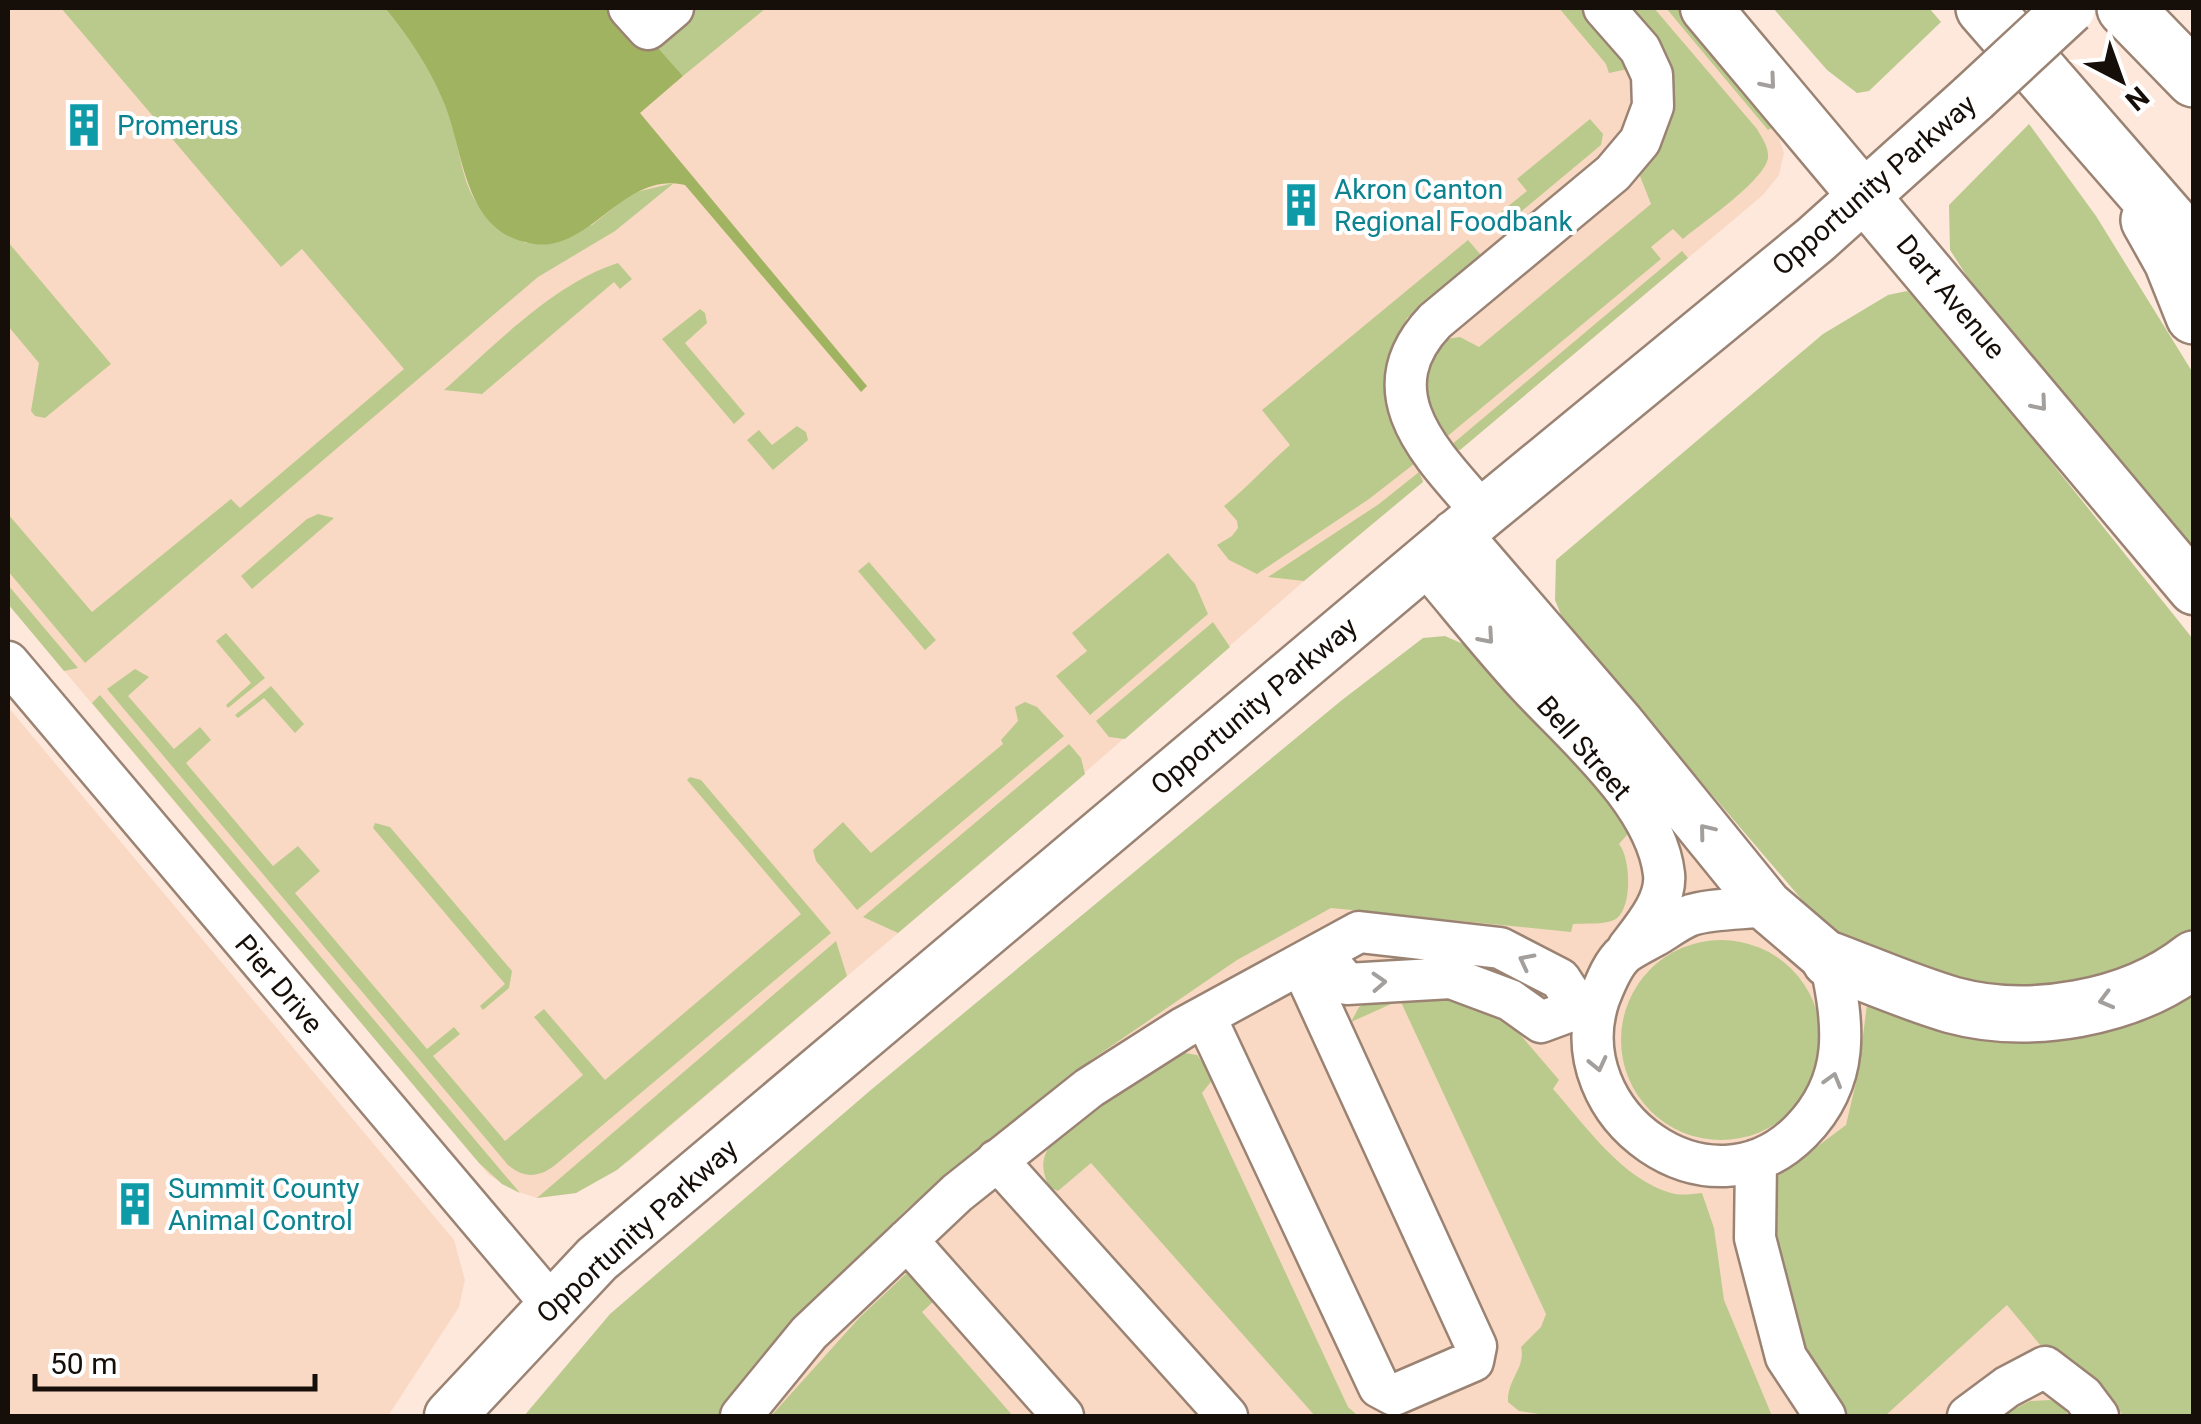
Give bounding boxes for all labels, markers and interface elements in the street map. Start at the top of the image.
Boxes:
north arrow [2071,30,2171,130]
one-way arrow [1757,71,1775,89]
text: N [2119,80,2155,117]
street label: Opportunity Parkway [1766,88,1982,282]
building icon: Promerus [60,101,108,149]
place label: Promerus [117,109,239,142]
place label: Akron Canton Regional Foodbank [1334,173,1573,238]
building icon: Akron Canton Regional Foodbank [1277,181,1325,229]
street label: Dart Avenue [1890,228,2012,366]
one-way arrow [2028,393,2046,411]
street label: Opportunity Parkway [1144,610,1364,802]
one-way arrow [1476,626,1494,644]
street label: Bell Street [1530,689,1638,807]
one-way arrow [1700,824,1718,842]
street label: Pier Drive [228,928,330,1040]
one-way arrow [1519,954,1537,973]
one-way arrow [1372,972,1388,993]
one-way arrow [2098,988,2115,1009]
one-way arrow [1586,1055,1607,1072]
one-way arrow [1821,1072,1842,1089]
street label: Opportunity Parkway [530,1132,744,1330]
place label: Summit County Animal Control [168,1172,360,1237]
building icon: Summit County Animal Control [111,1180,159,1228]
scale bar [35,1329,315,1391]
text: 50 m [50,1346,117,1381]

